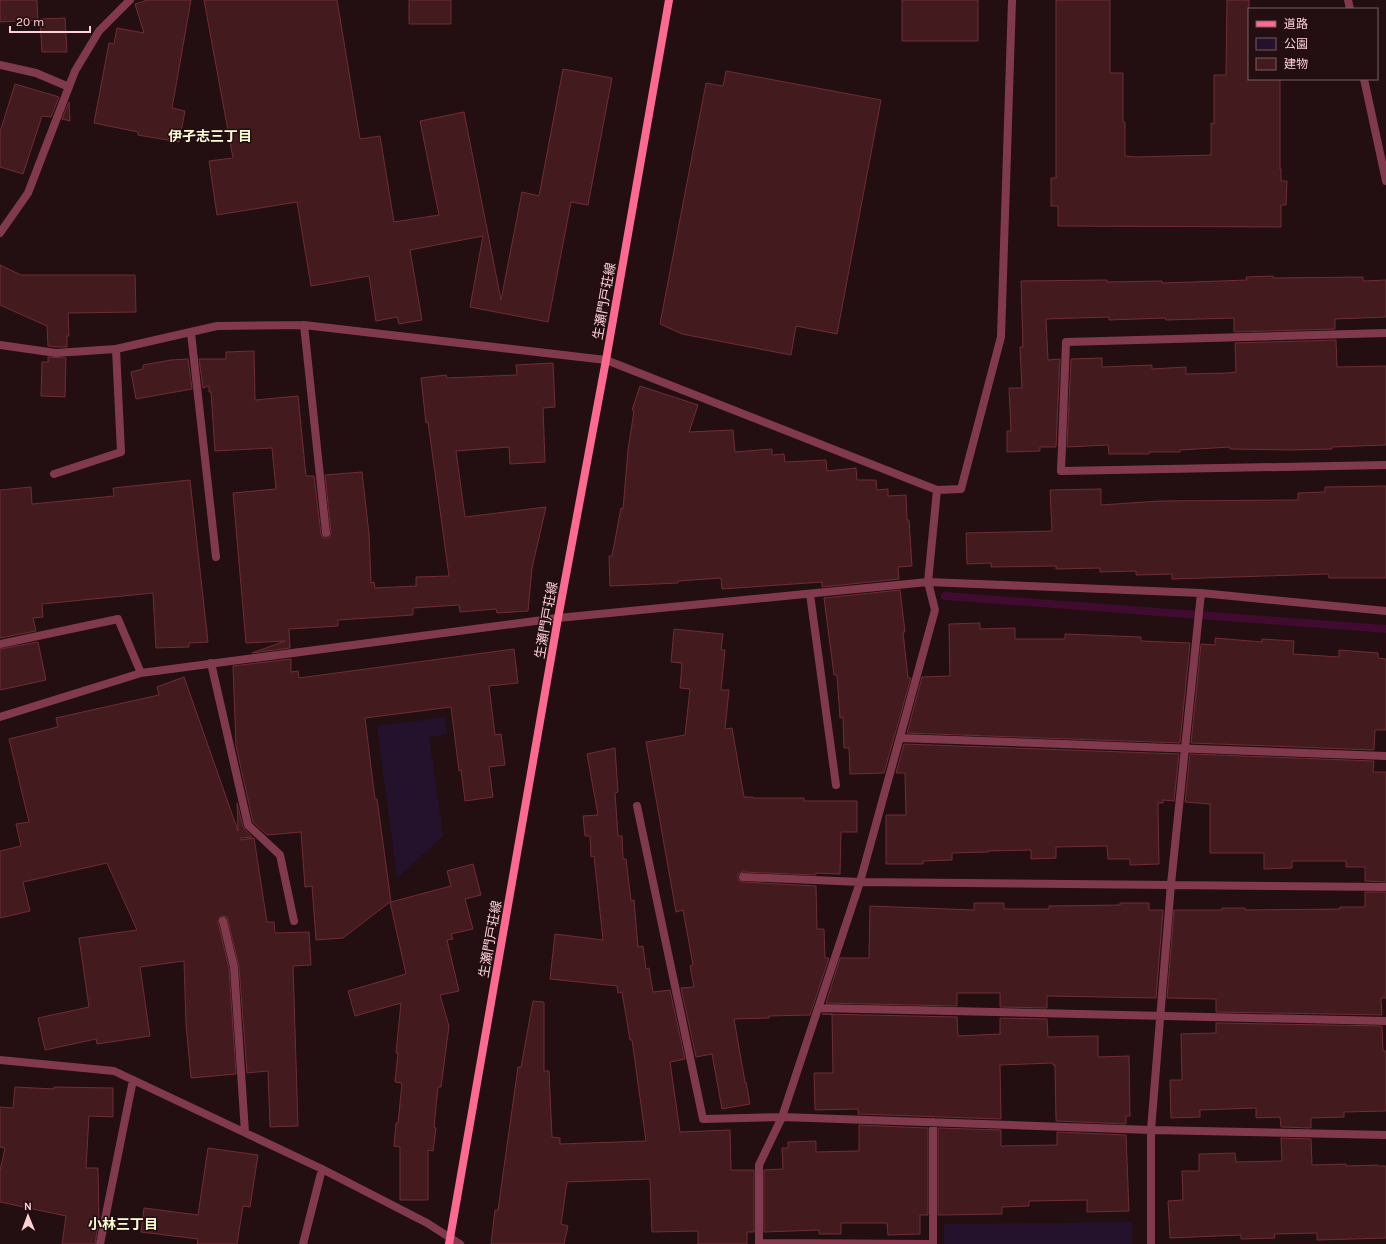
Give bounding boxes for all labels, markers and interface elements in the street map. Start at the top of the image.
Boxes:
scale bar [10,8,90,34]
legend [1248,8,1378,80]
text: 20 m [16,15,44,29]
text: 道路 [1284,17,1308,31]
text: 公園 [1284,37,1308,51]
text: 建物 [1284,57,1308,71]
district label: 伊孑志三丁目 [168,128,252,145]
street label: 生瀬門戸荘線 [590,261,618,341]
street label: 生瀬門戸荘線 [532,580,560,660]
street label: 生瀬門戸荘線 [476,899,504,979]
north arrow [8,1196,48,1236]
text: N [24,1200,32,1213]
district label: 小林三丁目 [88,1216,158,1233]

